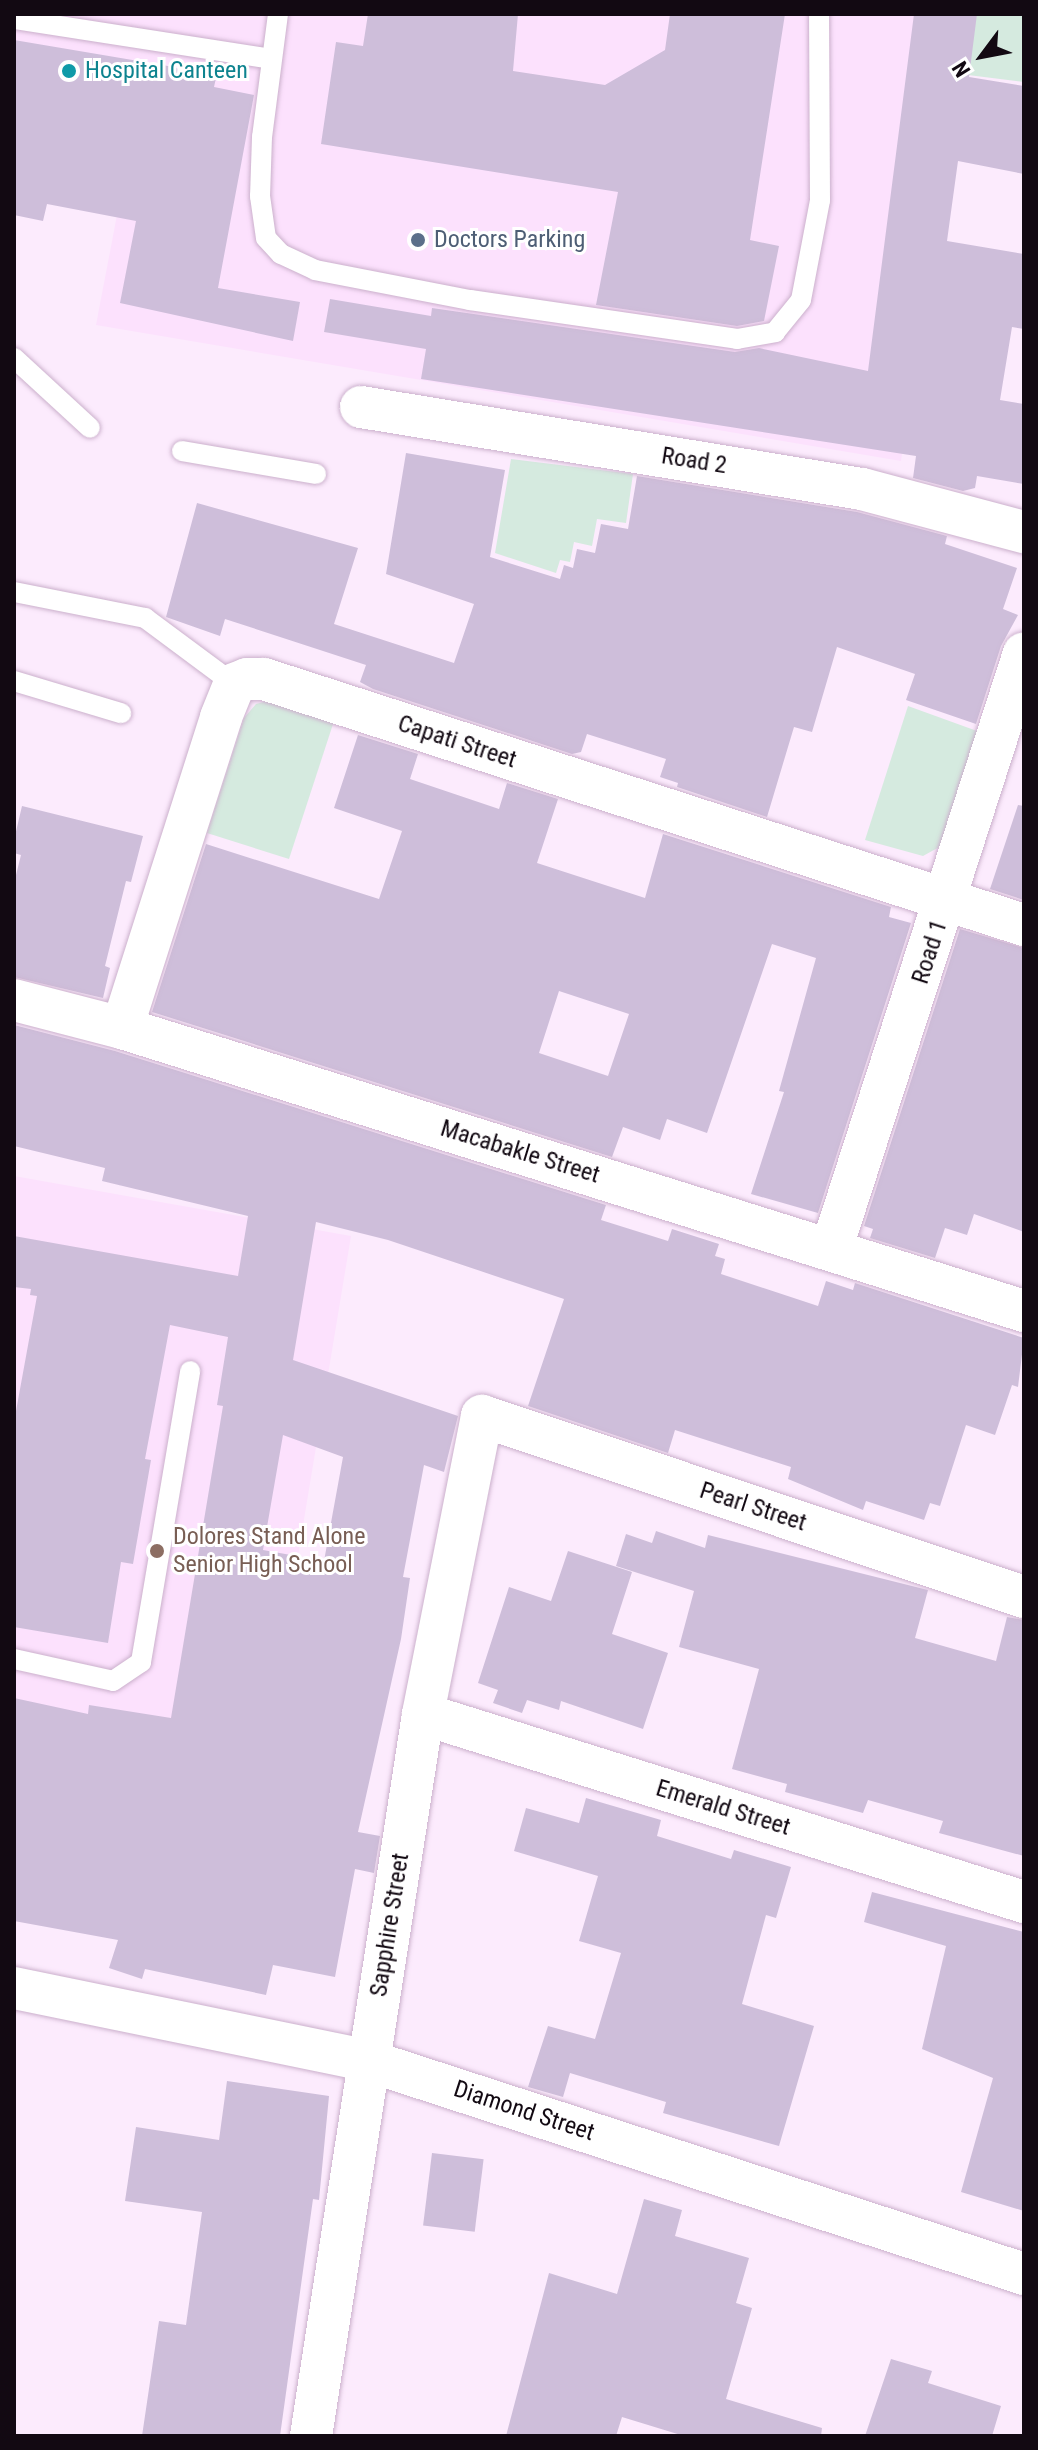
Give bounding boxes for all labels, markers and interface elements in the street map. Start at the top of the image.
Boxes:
north arrow [942,16,1022,96]
place label: Hospital Canteen [85,57,248,85]
text: N [947,57,975,81]
marker: Hospital Canteen [60,62,78,80]
place label: Doctors Parking [434,226,585,254]
marker: Doctors Parking [409,231,427,249]
street label: Road 2 [659,442,729,480]
street label: Capati Street [394,709,520,775]
street label: Road 1 [906,916,954,988]
street label: Macabakle Street [437,1114,603,1190]
street label: Pearl Street [696,1476,810,1538]
place label: Dolores Stand Alone Senior High School [173,1523,365,1579]
marker: Dolores Stand Alone Senior High School [148,1542,166,1560]
street label: Emerald Street [652,1774,794,1842]
street label: Sapphire Street [364,1851,416,1999]
street label: Diamond Street [450,2075,598,2147]

